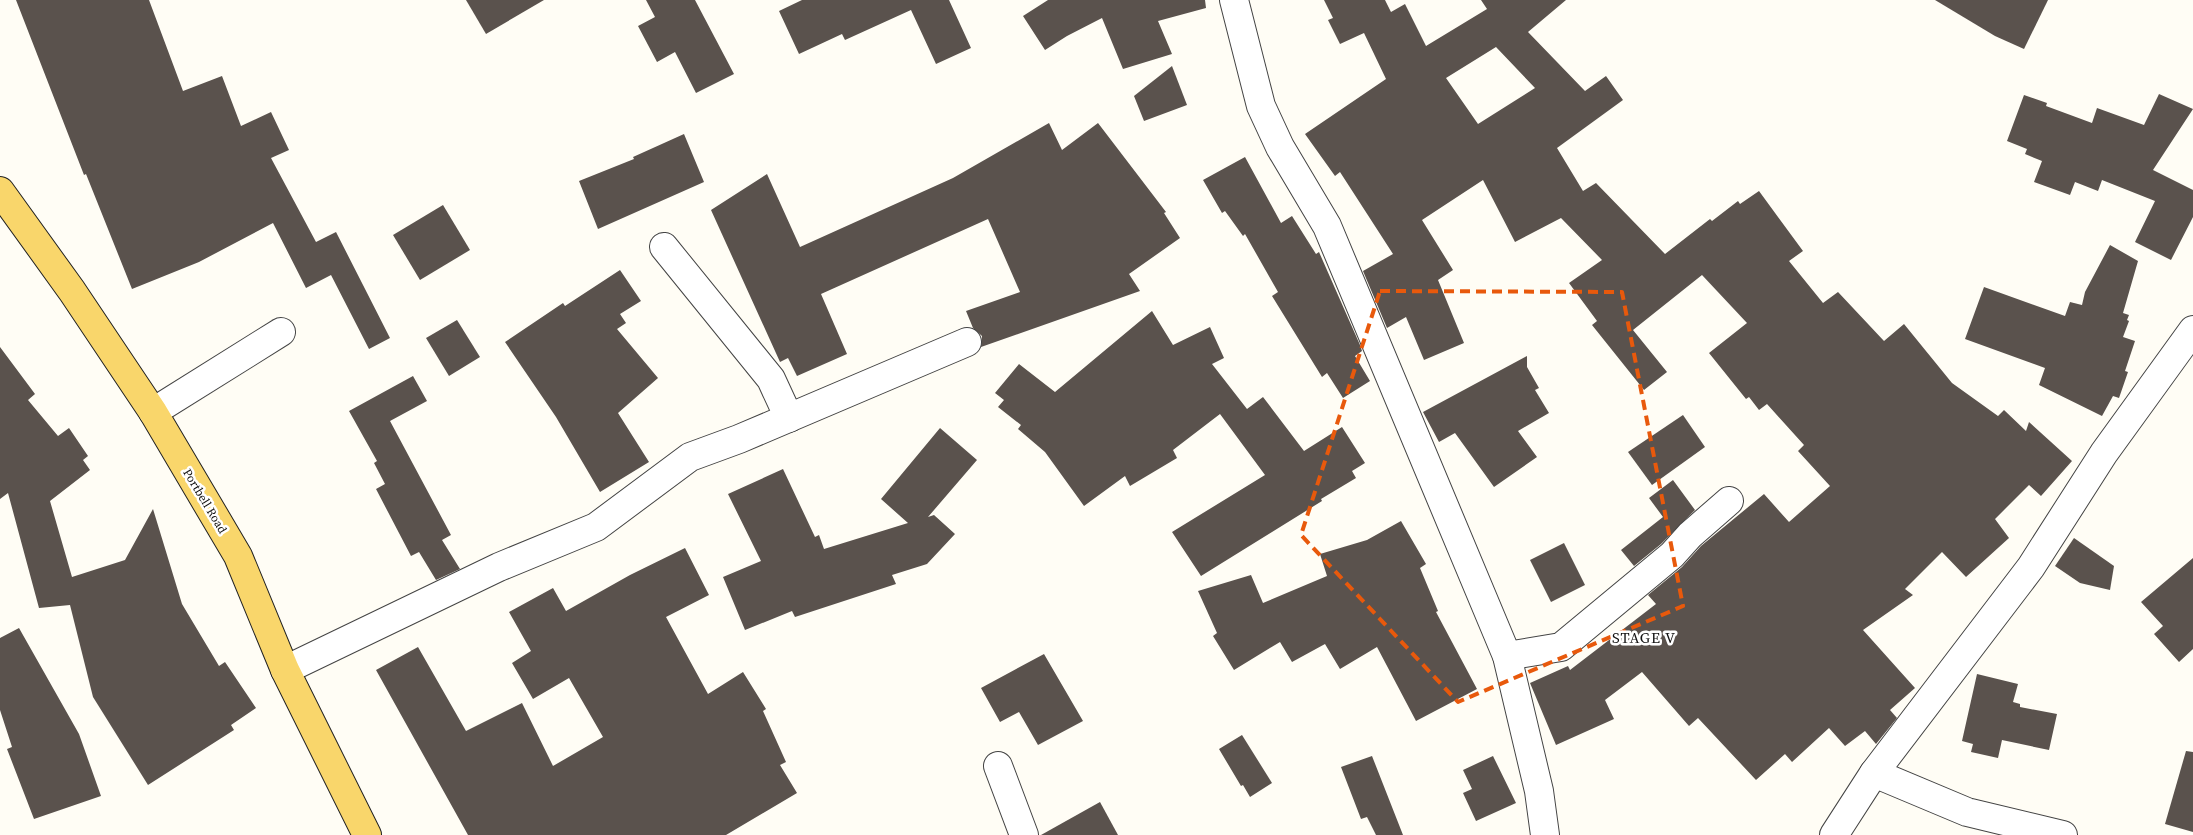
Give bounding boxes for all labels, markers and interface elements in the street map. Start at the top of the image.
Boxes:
street label: Portbell Road [179,466,231,536]
district label: STAGE V [1612,627,1676,648]

